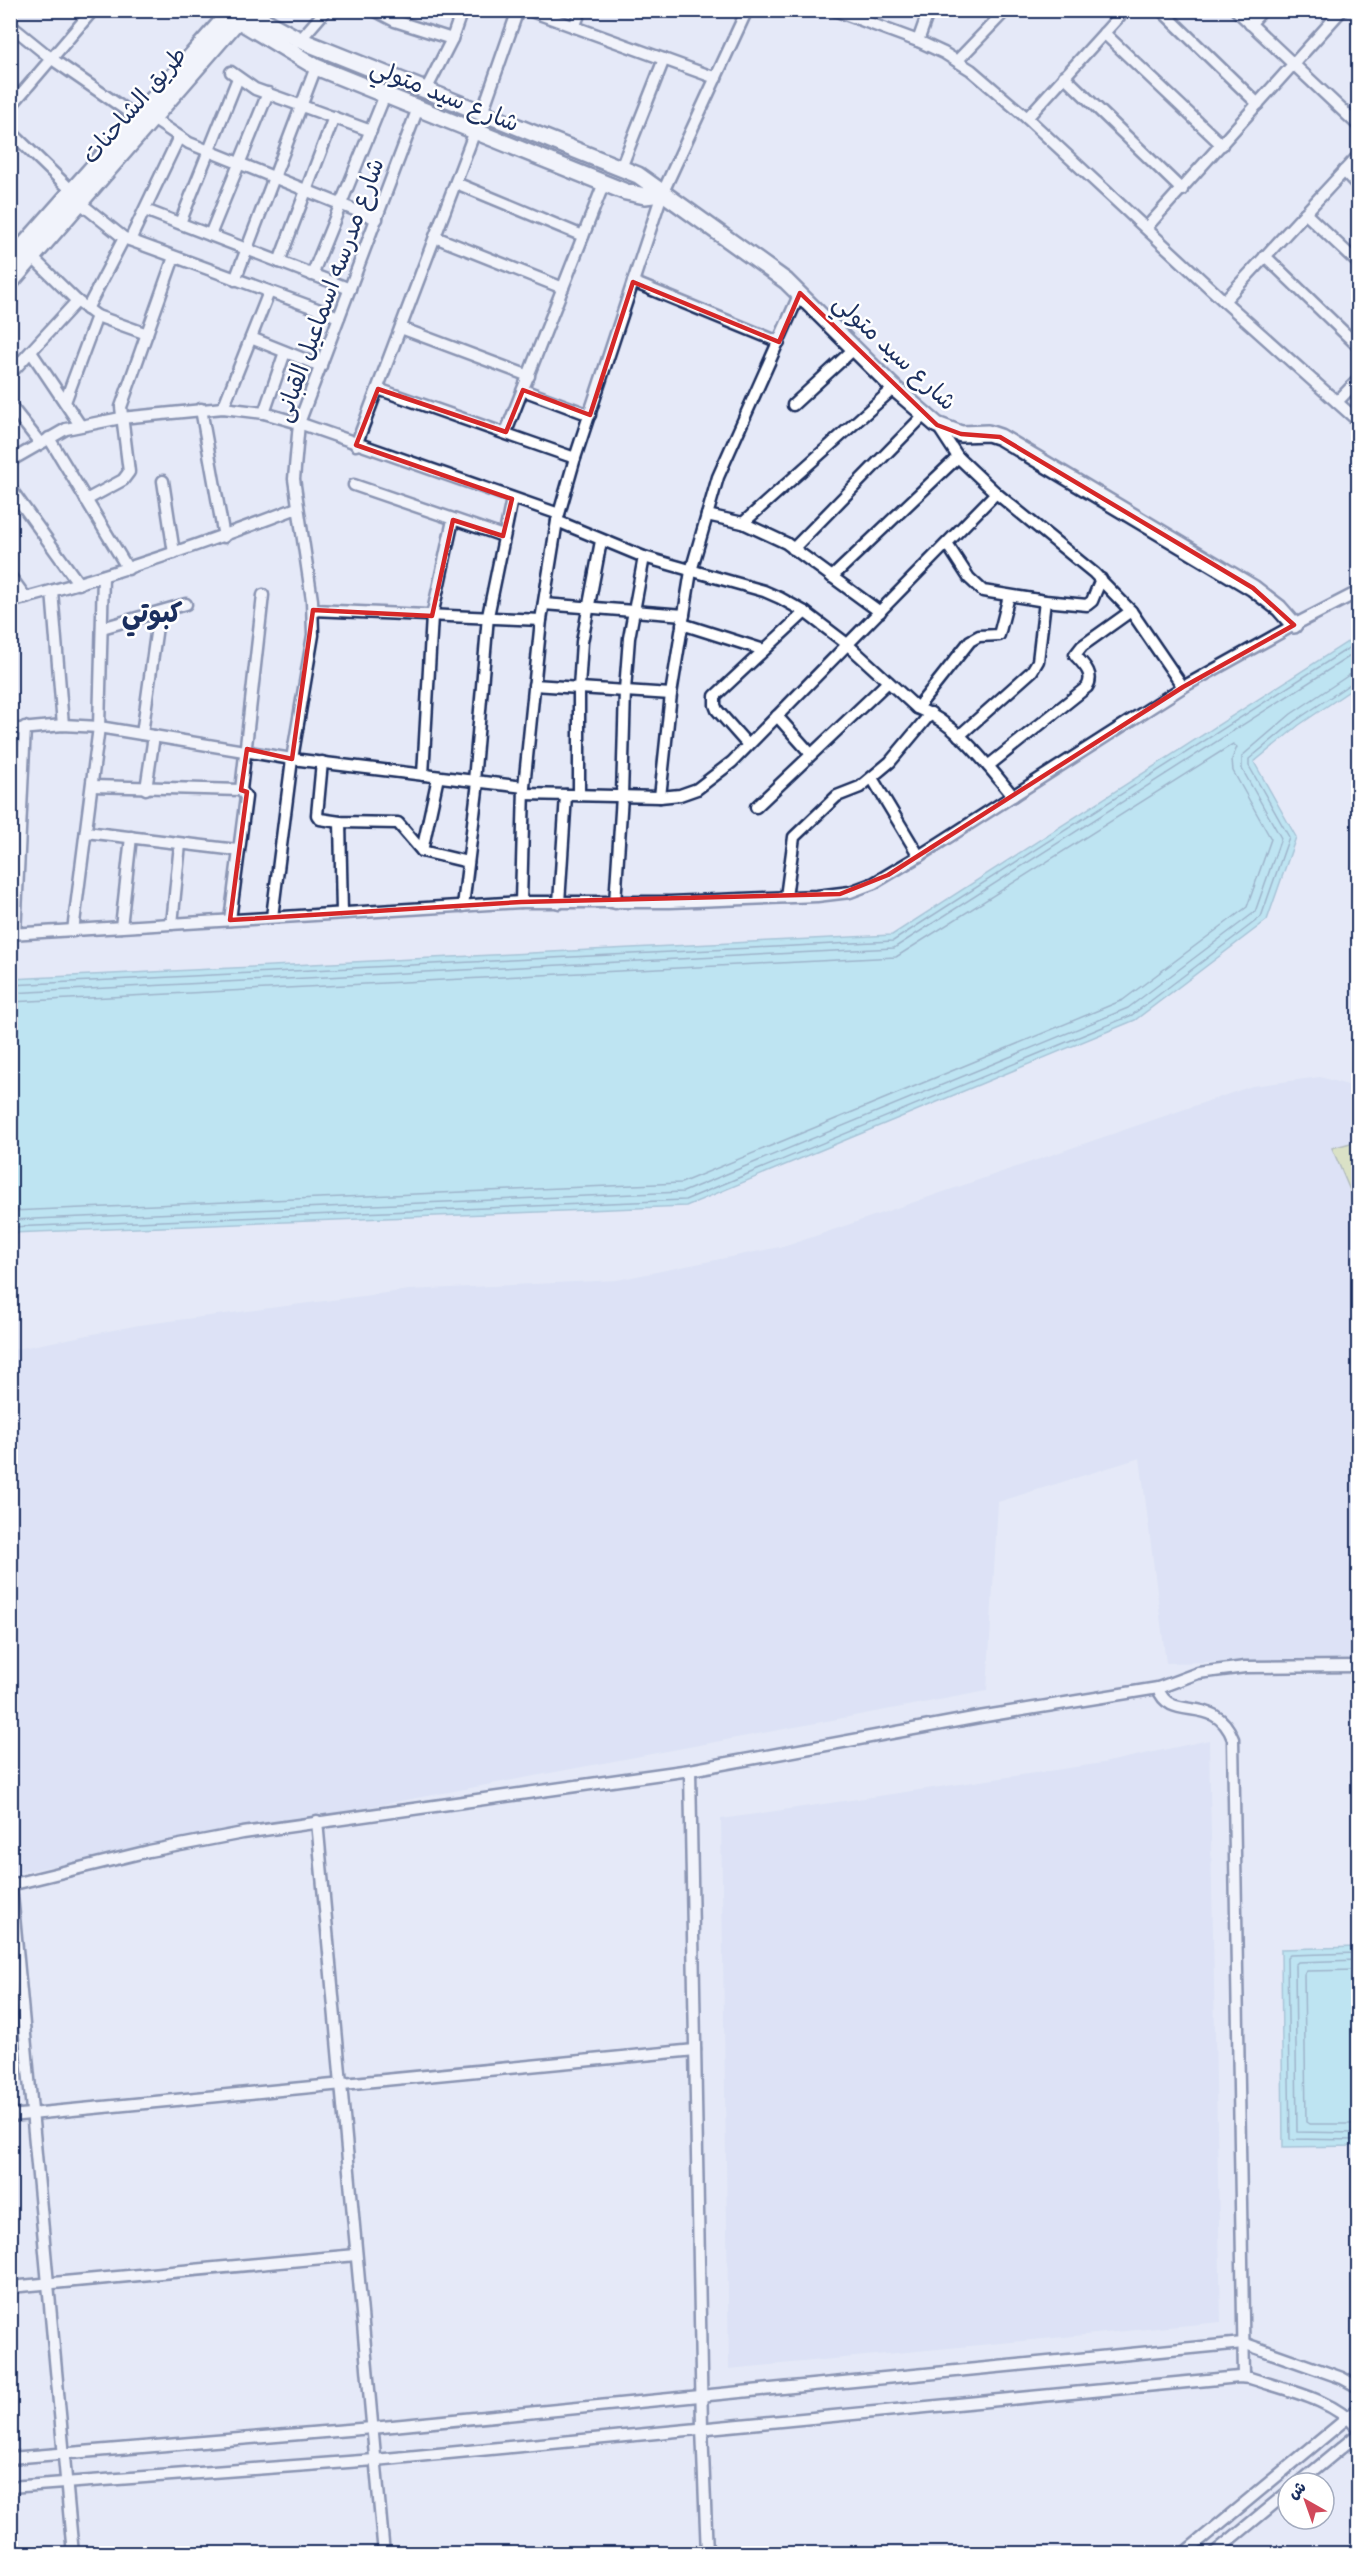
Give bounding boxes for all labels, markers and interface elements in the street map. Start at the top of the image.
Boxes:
street label: طريق الشاحنات [75,40,193,170]
street label: شارع سيد متولي [364,52,524,144]
street label: شارع مدرسه اسماعيل القبانى [267,154,393,427]
street label: شارع سيد متولي [823,287,963,421]
district label: كبوتي [122,596,182,637]
north arrow [1276,2471,1336,2531]
text: ش [1284,2477,1310,2504]

